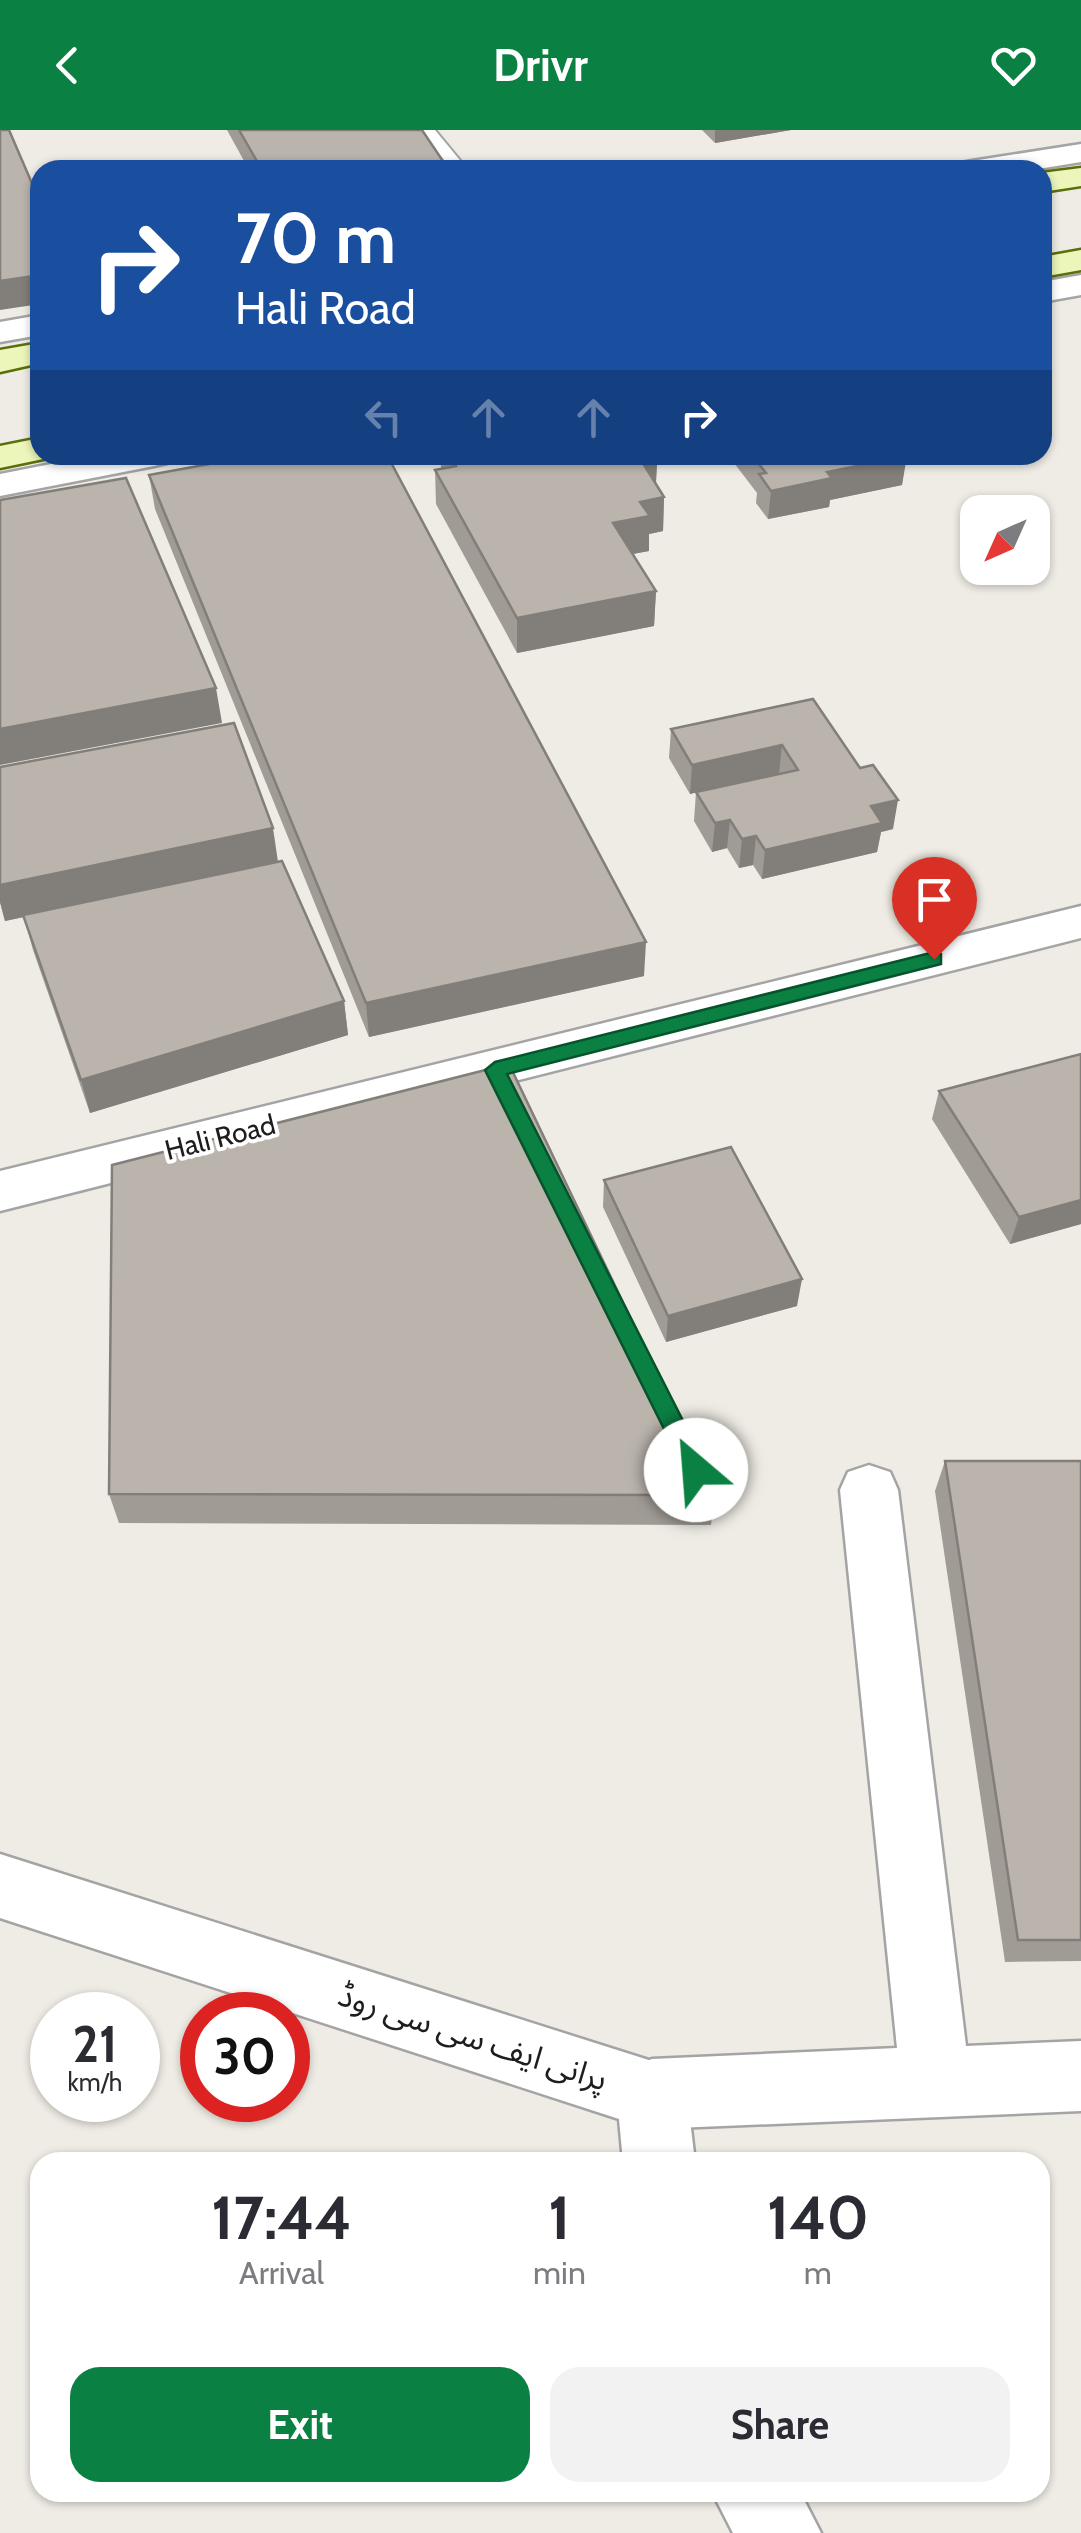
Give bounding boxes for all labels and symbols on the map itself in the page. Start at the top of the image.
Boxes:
north arrow [960,495,1050,585]
pin [892,857,977,960]
street label: Hali Road [161,1107,279,1167]
position arrow [644,1418,748,1522]
street label: پرانی ایف سی سی روڈ [333,1975,613,2100]
speed limit sign: 30 [180,1992,310,2122]

